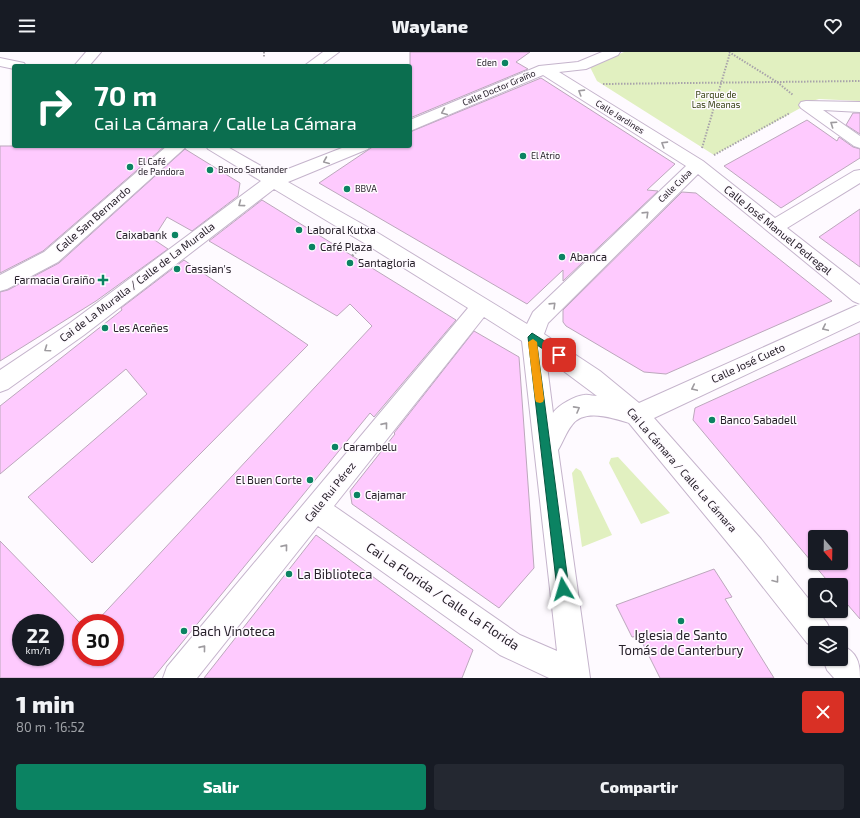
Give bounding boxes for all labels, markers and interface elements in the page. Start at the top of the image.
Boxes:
icon: menu [16,15,38,37]
text: Waylane [392,15,468,37]
icon: heart [822,15,844,37]
place label: Eden [477,57,497,68]
marker: Eden [500,58,510,68]
street label: Calle Doctor Graíño [461,67,537,108]
text: 70 m [94,78,157,112]
icon: right [28,80,80,132]
park label: Parque de Las Meanas [692,89,741,110]
one-way arrow [578,90,585,97]
street label: Calle Jardines [594,97,647,136]
one-way arrow [440,107,448,115]
text: Cai La Cámara / Calle La Cámara [94,112,357,134]
one-way arrow [830,121,837,129]
one-way arrow [661,142,668,149]
place label: El Atrio [531,150,560,161]
marker: El Atrio [518,151,528,161]
place label: El Café de Pandora [138,156,184,177]
one-way arrow [322,156,330,164]
marker: El Café de Pandora [125,162,135,172]
place label: Banco Santander [218,164,288,175]
marker: Banco Santander [205,165,215,175]
street label: Calle Cuba [656,167,694,204]
street label: Calle José Manuel Pedregal [722,182,835,278]
street label: Calle San Bernardo [53,183,133,255]
place label: BBVA [355,183,377,194]
marker: BBVA [342,184,352,194]
one-way arrow [239,200,246,207]
one-way arrow [641,211,649,219]
street label: Cai de La Muralla / Calle de La Muralla [57,219,217,344]
place label: Laboral Kutxa [307,223,376,236]
marker: Laboral Kutxa [294,225,304,235]
place label: Caixabank [116,228,167,241]
marker: Caixabank [170,230,180,240]
place label: Café Plaza [320,240,372,253]
marker: Café Plaza [307,242,317,252]
place label: Abanca [570,250,607,263]
marker: Abanca [557,252,567,262]
place label: Santagloria [358,256,416,269]
marker: Santagloria [345,258,355,268]
place label: Cassian's [185,262,232,275]
marker: Cassian's [172,264,182,274]
place label: Farmacia Graiño [14,273,95,286]
marker: Farmacia Graiño [98,275,108,285]
one-way arrow [548,302,556,310]
place label: Les Aceñes [113,321,169,334]
marker: Les Aceñes [100,323,110,333]
one-way arrow [821,323,829,331]
pin [542,338,576,372]
street label: Calle José Cueto [709,340,787,385]
one-way arrow [45,344,52,351]
icon: arrive [548,344,570,366]
one-way arrow [690,384,697,392]
street label: Cai La Cámara / Calle La Cámara [625,405,740,534]
one-way arrow [573,406,580,413]
place label: Banco Sabadell [720,413,797,426]
marker: Banco Sabadell [707,415,717,425]
one-way arrow [380,422,387,429]
place label: Carambelu [343,440,397,453]
marker: Carambelu [330,442,340,452]
street label: Calle Rui Pérez [301,459,358,524]
place label: El Buen Corte [236,473,302,486]
marker: El Buen Corte [305,475,315,485]
place label: Cajamar [365,488,407,502]
marker: Cajamar [352,490,362,500]
north arrow [808,530,848,570]
map controls [808,530,848,666]
street label: Cai La Florida / Calle La Florida [363,539,523,653]
one-way arrow [281,545,288,552]
place label: La Biblioteca [297,566,372,582]
position arrow [542,568,584,610]
marker: La Biblioteca [284,569,294,579]
one-way arrow [771,575,778,582]
button: search [808,578,848,618]
speed limit sign: 30 [72,614,124,666]
marker: Iglesia de Santo Tomás de Canterbury [676,616,686,626]
text: 22 [26,623,50,647]
place label: Bach Vinoteca [192,623,275,639]
marker: Bach Vinoteca [179,626,189,636]
button: layers [808,626,848,666]
place label: Iglesia de Santo Tomás de Canterbury [619,627,744,658]
text: km/h [26,644,50,656]
one-way arrow [198,645,205,652]
text: 1 min [16,689,75,718]
button: close [802,691,844,733]
text: 80 m · 16:52 [16,719,85,735]
button: Salir [16,764,426,810]
button: Compartir [434,764,844,810]

